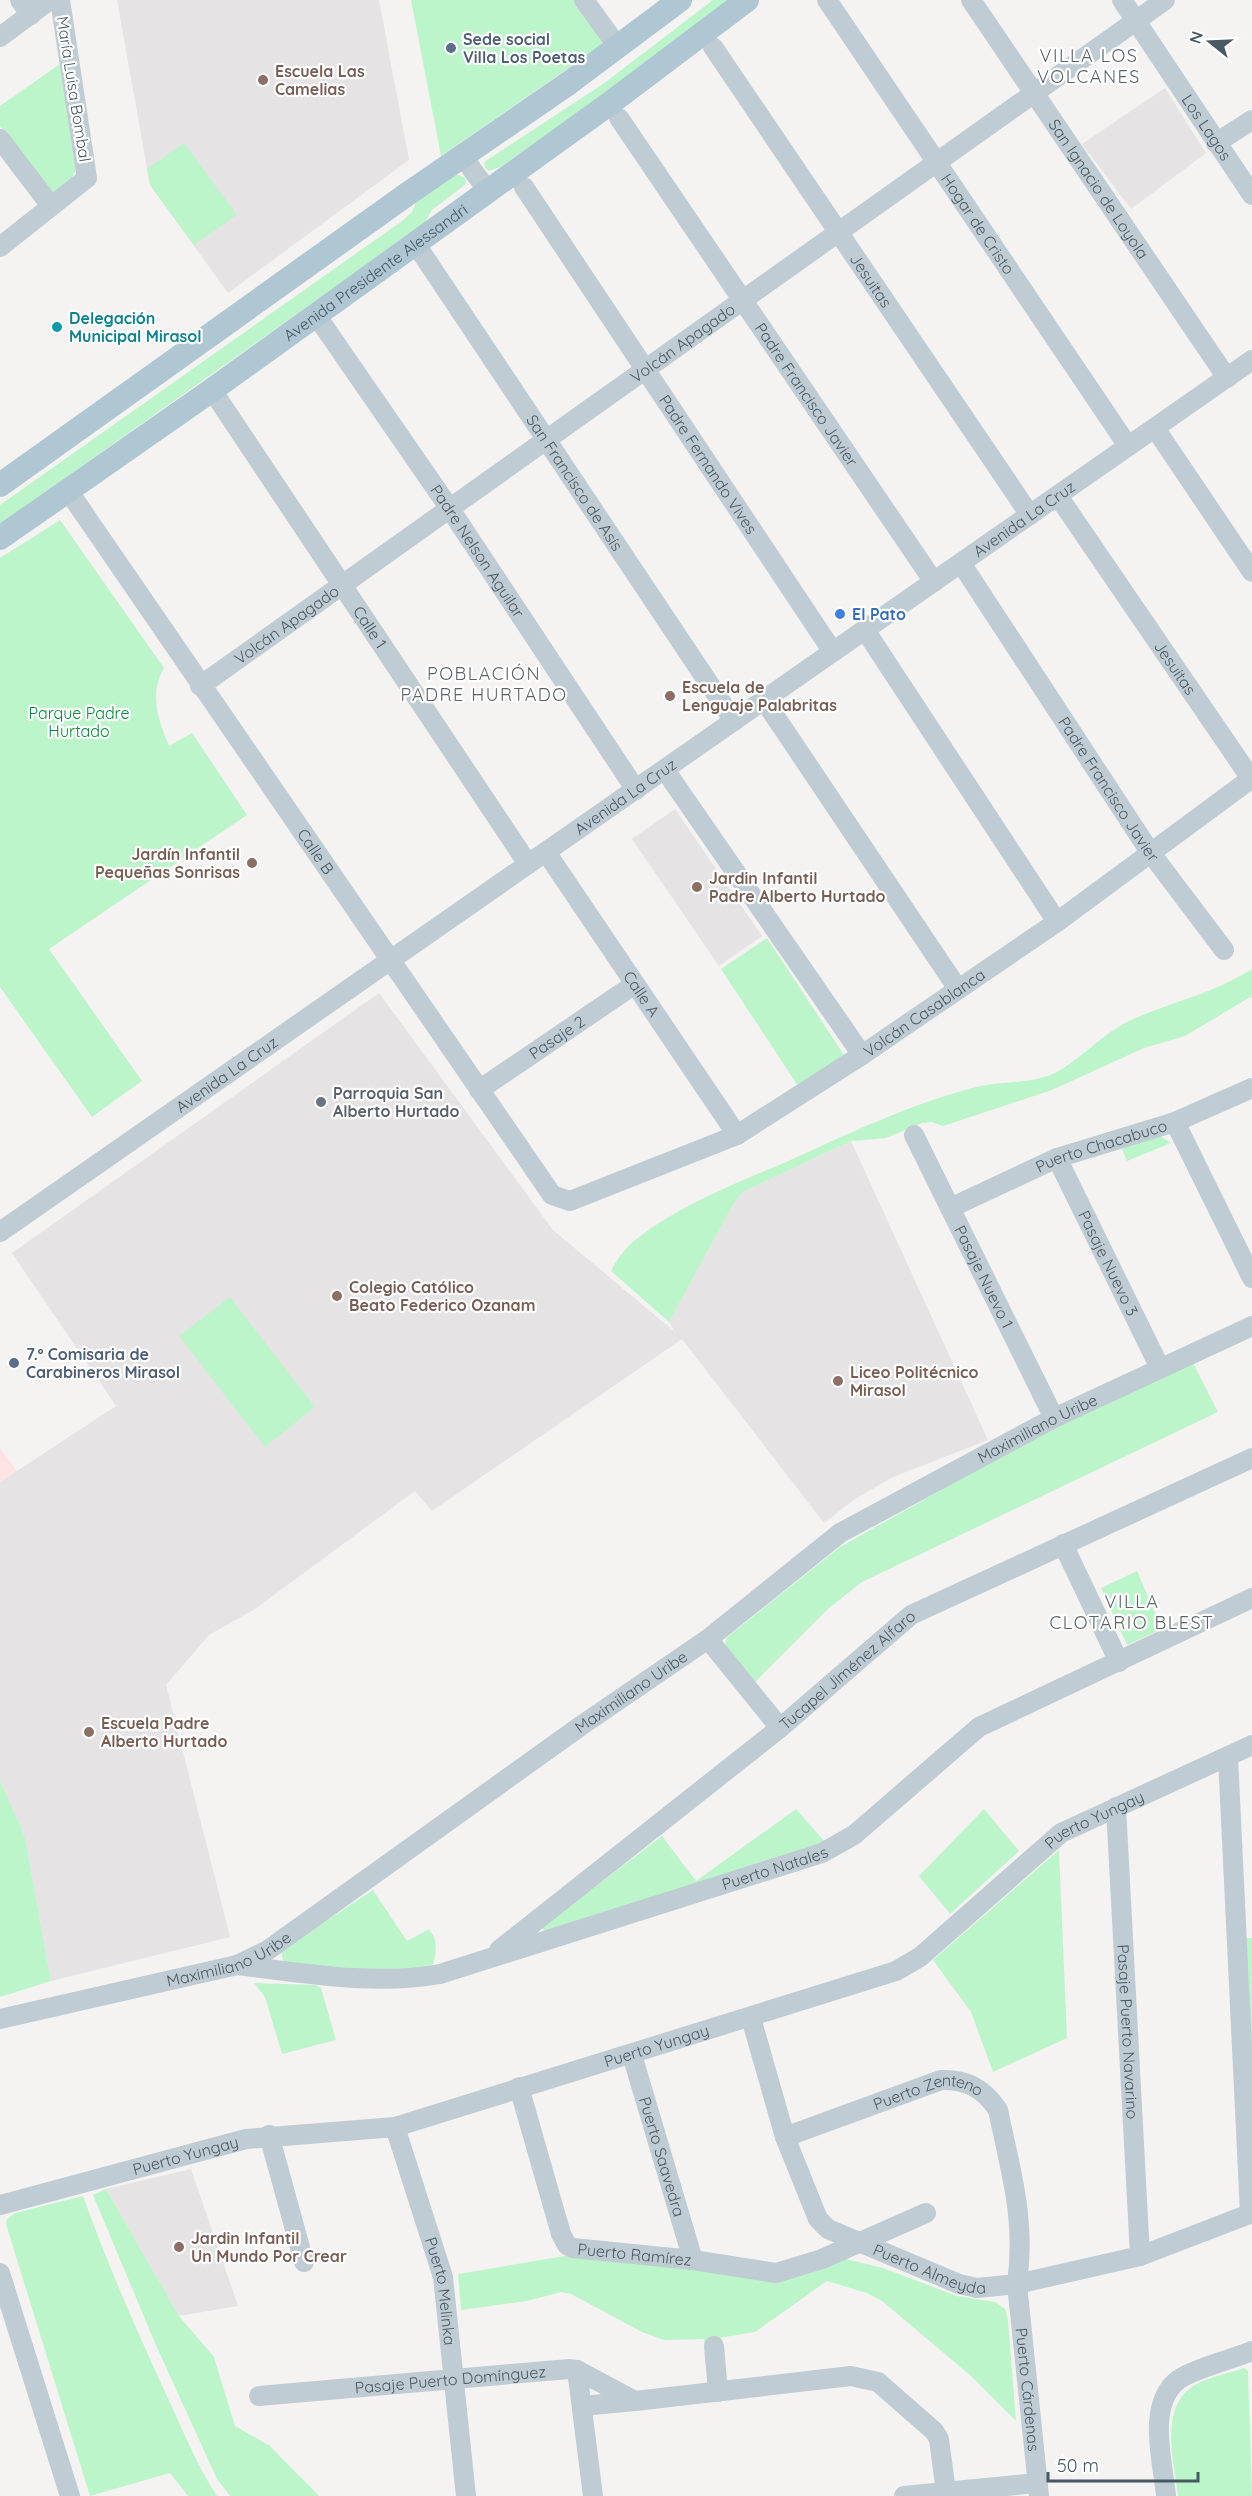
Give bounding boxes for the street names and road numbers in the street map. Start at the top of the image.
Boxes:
street label: María Luisa Bombal [53,15,95,163]
street label: Los Lagos [1178,90,1236,164]
street label: San Ignacio de Loyola [1044,115,1153,262]
street label: Hogar de Cristo [937,170,1019,278]
street label: Avenida Presidente Alessandri [279,199,471,345]
street label: Jesuitas [846,250,897,311]
street label: Volcán Apagado [626,299,739,387]
street label: Padre Francisco Javier [751,319,862,470]
street label: Padre Fernando Vives [655,391,762,538]
street label: San Francisco de Asís [522,411,628,555]
street label: Avenida La Cruz [969,476,1079,561]
street label: Padre Nelson Aguilar [426,481,529,621]
street label: Volcán Apagado [230,581,343,669]
street label: Calle 1 [349,602,391,652]
street label: Jesuitas [1150,637,1201,699]
street label: Padre Francisco Javier [1054,713,1164,865]
street label: Avenida La Cruz [570,754,680,839]
street label: Calle B [293,825,339,878]
street label: Volcán Casablanca [859,964,989,1061]
street label: Calle A [619,967,664,1021]
street label: Pasaje 2 [525,1011,589,1063]
street label: Avenida La Cruz [172,1032,281,1117]
street label: Puerto Chacabuco [1032,1115,1169,1177]
street label: Pasaje Nuevo 3 [1074,1207,1143,1319]
street label: Pasaje Nuevo 1 [950,1222,1018,1331]
street label: Maximiliano Uribe [974,1389,1100,1467]
street label: Tucapel Jiménez Alfaro [775,1606,919,1734]
street label: Maximiliano Uribe [571,1646,691,1737]
street label: Puerto Yungay [1040,1786,1147,1853]
street label: Puerto Natales [719,1842,831,1894]
street label: Maximiliano Uribe [164,1927,295,1991]
street label: Pasaje Puerto Navarino [1113,1944,1143,2120]
street label: Puerto Yungay [601,2020,711,2071]
street label: Puerto Zenteno [870,2070,987,2114]
street label: Puerto Saavedra [635,2094,690,2219]
street label: Puerto Yungay [130,2131,241,2179]
street label: Puerto Melinka [421,2234,460,2346]
street label: Puerto Ramírez [577,2239,692,2270]
street label: Puerto Almeyda [870,2239,987,2298]
street label: Puerto Cárdenas [1012,2327,1044,2452]
street label: Pasaje Puerto Domínguez [354,2361,547,2398]

